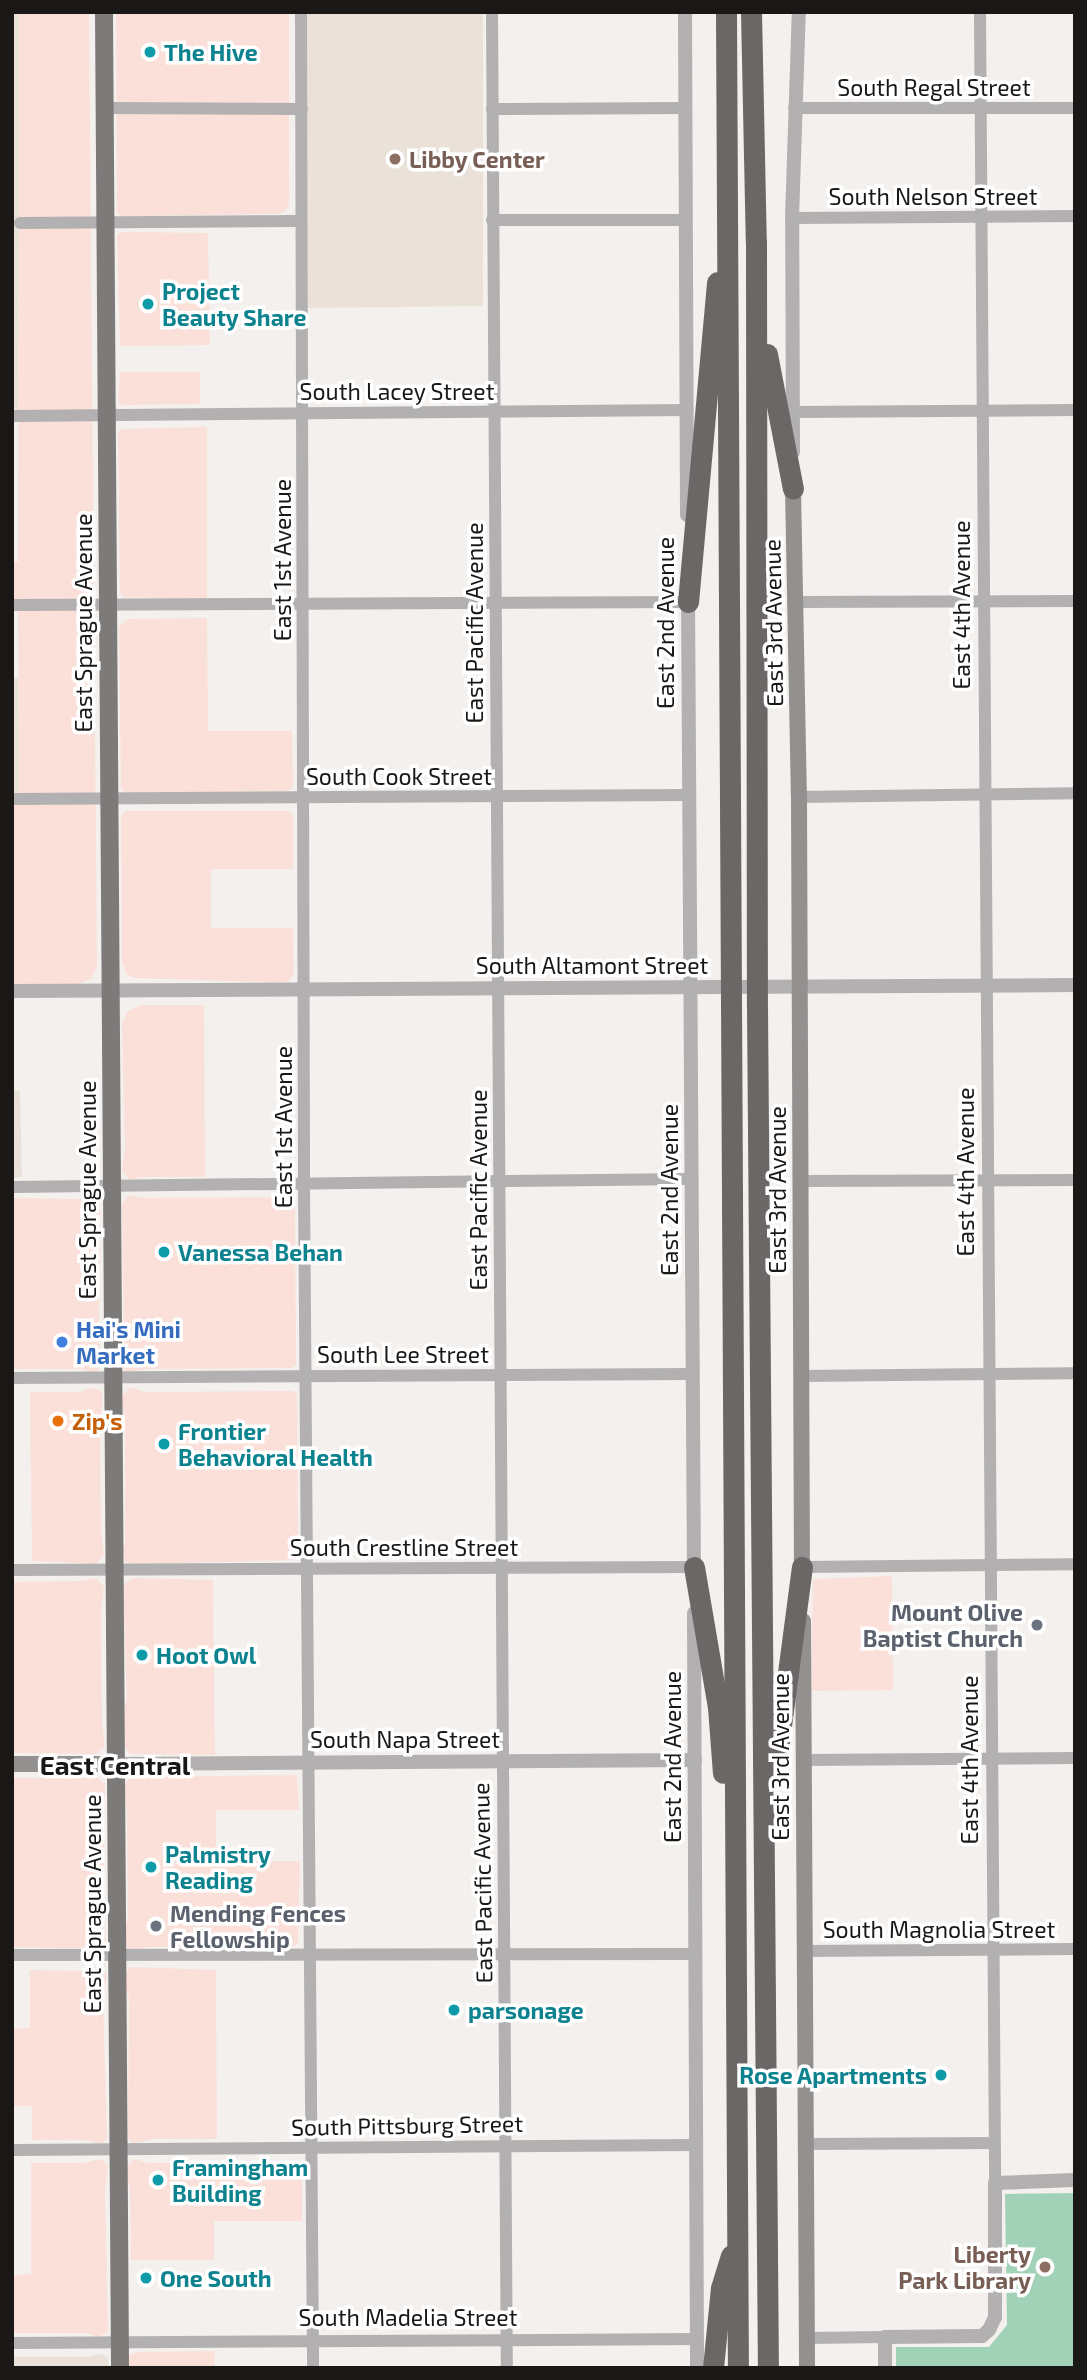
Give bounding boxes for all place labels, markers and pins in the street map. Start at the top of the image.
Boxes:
place label: The Hive [164,38,258,66]
marker: The Hive [142,44,158,60]
place label: Libby Center [409,145,545,173]
marker: Libby Center [387,151,403,167]
place label: Project Beauty Share [162,277,307,331]
marker: Project Beauty Share [140,296,156,312]
place label: Vanessa Behan [178,1238,343,1266]
marker: Vanessa Behan [156,1244,172,1260]
place label: Hai's Mini Market [76,1315,181,1369]
marker: Hai's Mini Market [54,1334,70,1350]
place label: Zip's [72,1407,122,1435]
marker: Zip's [50,1413,66,1429]
place label: Frontier Behavioral Health [178,1417,373,1471]
marker: Frontier Behavioral Health [156,1436,172,1452]
place label: Mount Olive Baptist Church [863,1598,1023,1652]
marker: Mount Olive Baptist Church [1029,1617,1045,1633]
place label: Hoot Owl [156,1641,256,1669]
marker: Hoot Owl [134,1647,150,1663]
place label: Palmistry Reading [165,1840,271,1894]
marker: Palmistry Reading [143,1859,159,1875]
place label: Mending Fences Fellowship [170,1899,346,1953]
marker: Mending Fences Fellowship [148,1918,164,1934]
place label: parsonage [468,1996,584,2024]
marker: parsonage [446,2002,462,2018]
place label: Rose Apartments [739,2061,927,2089]
marker: Rose Apartments [933,2067,949,2083]
place label: Framingham Building [172,2153,308,2207]
marker: Framingham Building [150,2172,166,2188]
place label: Liberty Park Library [898,2240,1031,2294]
marker: Liberty Park Library [1037,2259,1053,2275]
place label: One South [160,2264,272,2292]
marker: One South [138,2270,154,2286]

